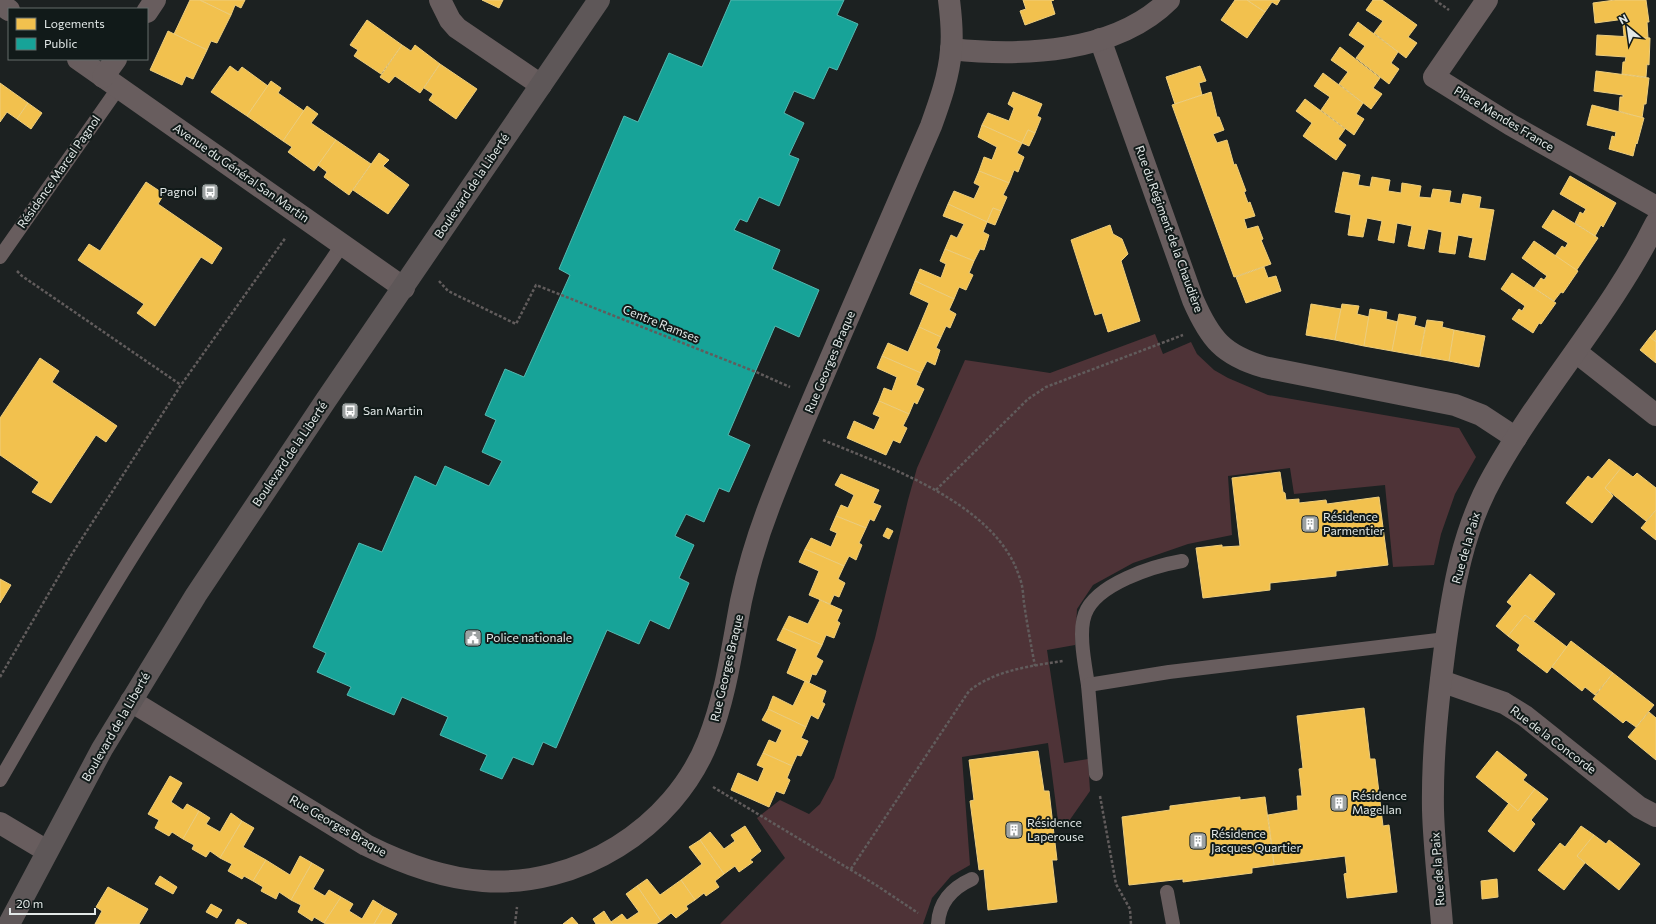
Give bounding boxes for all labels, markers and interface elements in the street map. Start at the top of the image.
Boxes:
legend [8,8,148,60]
north arrow [1608,8,1648,48]
text: N [1616,11,1630,27]
text: Logements [44,16,105,30]
text: Public [44,36,77,50]
street label: Place Mendes France [1452,83,1557,153]
street label: Résidence Marcel Pagnol [14,112,102,231]
street label: Avenue du Général San Martin [171,120,312,225]
street label: Boulevard de la Liberté [431,130,512,241]
street label: Rue du Régiment de la Chaudière [1133,143,1207,314]
bus stop icon: Pagnol [200,182,220,202]
place label: Pagnol [160,184,197,198]
street label: Centre Ramses [621,301,702,345]
street label: Rue Georges Braque [801,308,857,415]
street label: Boulevard de la Liberté [249,398,330,509]
bus stop icon: San Martin [340,401,360,421]
place label: San Martin [363,403,423,417]
place label: Résidence Parmentier [1323,509,1385,537]
street label: Rue de la Paix [1448,510,1482,585]
building icon: Résidence Parmentier [1300,514,1320,534]
street label: Rue Georges Braque [707,613,745,723]
public building icon: Police nationale [463,628,483,648]
place label: Police nationale [486,630,572,644]
street label: Boulevard de la Liberté [78,670,152,783]
street label: Rue de la Concorde [1508,702,1599,776]
place label: Résidence Magellan [1352,788,1407,816]
street label: Rue Georges Braque [288,792,389,859]
building icon: Résidence Magellan [1329,793,1349,813]
place label: Résidence Laperouse [1027,815,1084,843]
building icon: Résidence Laperouse [1004,820,1024,840]
place label: Résidence Jacques Quartier [1211,826,1301,855]
building icon: Résidence Jacques Quartier [1188,831,1208,851]
street label: Rue de la Paix [1427,831,1447,906]
scale bar [10,890,95,916]
text: 20 m [16,896,43,910]

